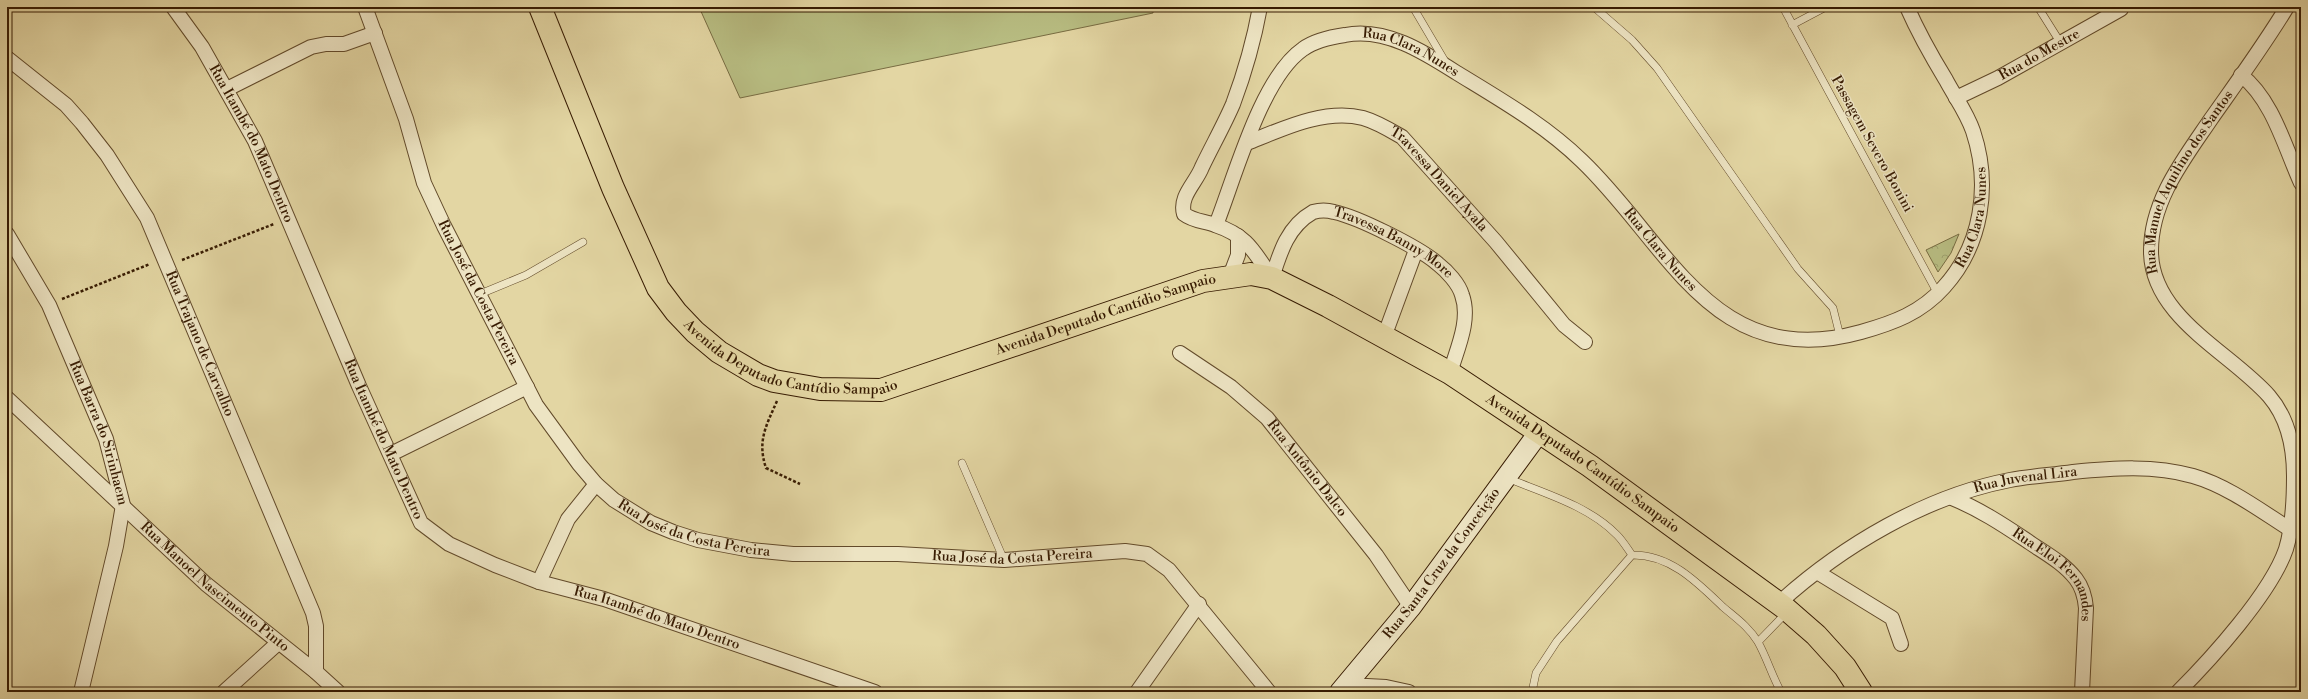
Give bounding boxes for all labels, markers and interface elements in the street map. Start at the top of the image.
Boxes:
street label: Rua Clara Nunes [1362,24,1462,81]
street label: Rua do Mestre [1996,25,2083,85]
street label: Rua Itambé do Mato Dentro [205,61,298,225]
street label: Passagem Severo Bonini [1827,72,1917,216]
street label: Rua Manuel Aquilino dos Santos [2142,87,2237,276]
street label: Travessa Daniel Ayala [1386,123,1492,236]
street label: Rua Clara Nunes [1951,166,1991,271]
street label: Travessa Banny More [1331,203,1457,282]
street label: Rua Clara Nunes [1619,204,1701,295]
street label: Rua José da Costa Pereira [433,217,523,369]
street label: Rua Trajano de Carvalho [161,268,238,419]
street label: Avenida Deputado Cantídio Sampaio [992,270,1218,360]
street label: Avenida Deputado Cantídio Sampaio [679,315,900,399]
street label: Rua Itambé do Mato Dentro [340,356,427,523]
street label: Rua Barra do Sirinhaem [65,358,132,507]
street label: Avenida Deputado Cantídio Sampaio [1481,390,1683,537]
street label: Rua Antônio Dalco [1263,416,1351,521]
street label: Rua Juvenal Lira [1971,463,2079,498]
street label: Rua Santa Cruz da Conceição [1379,484,1504,643]
street label: Rua José da Costa Pereira [614,495,772,561]
street label: Rua Manoel Nascimento Pinto [136,518,293,656]
street label: Rua Eloi Fernandes [2008,524,2095,622]
street label: Rua José da Costa Pereira [931,544,1094,569]
street label: Rua Itambé do Mato Dentro [572,582,743,654]

